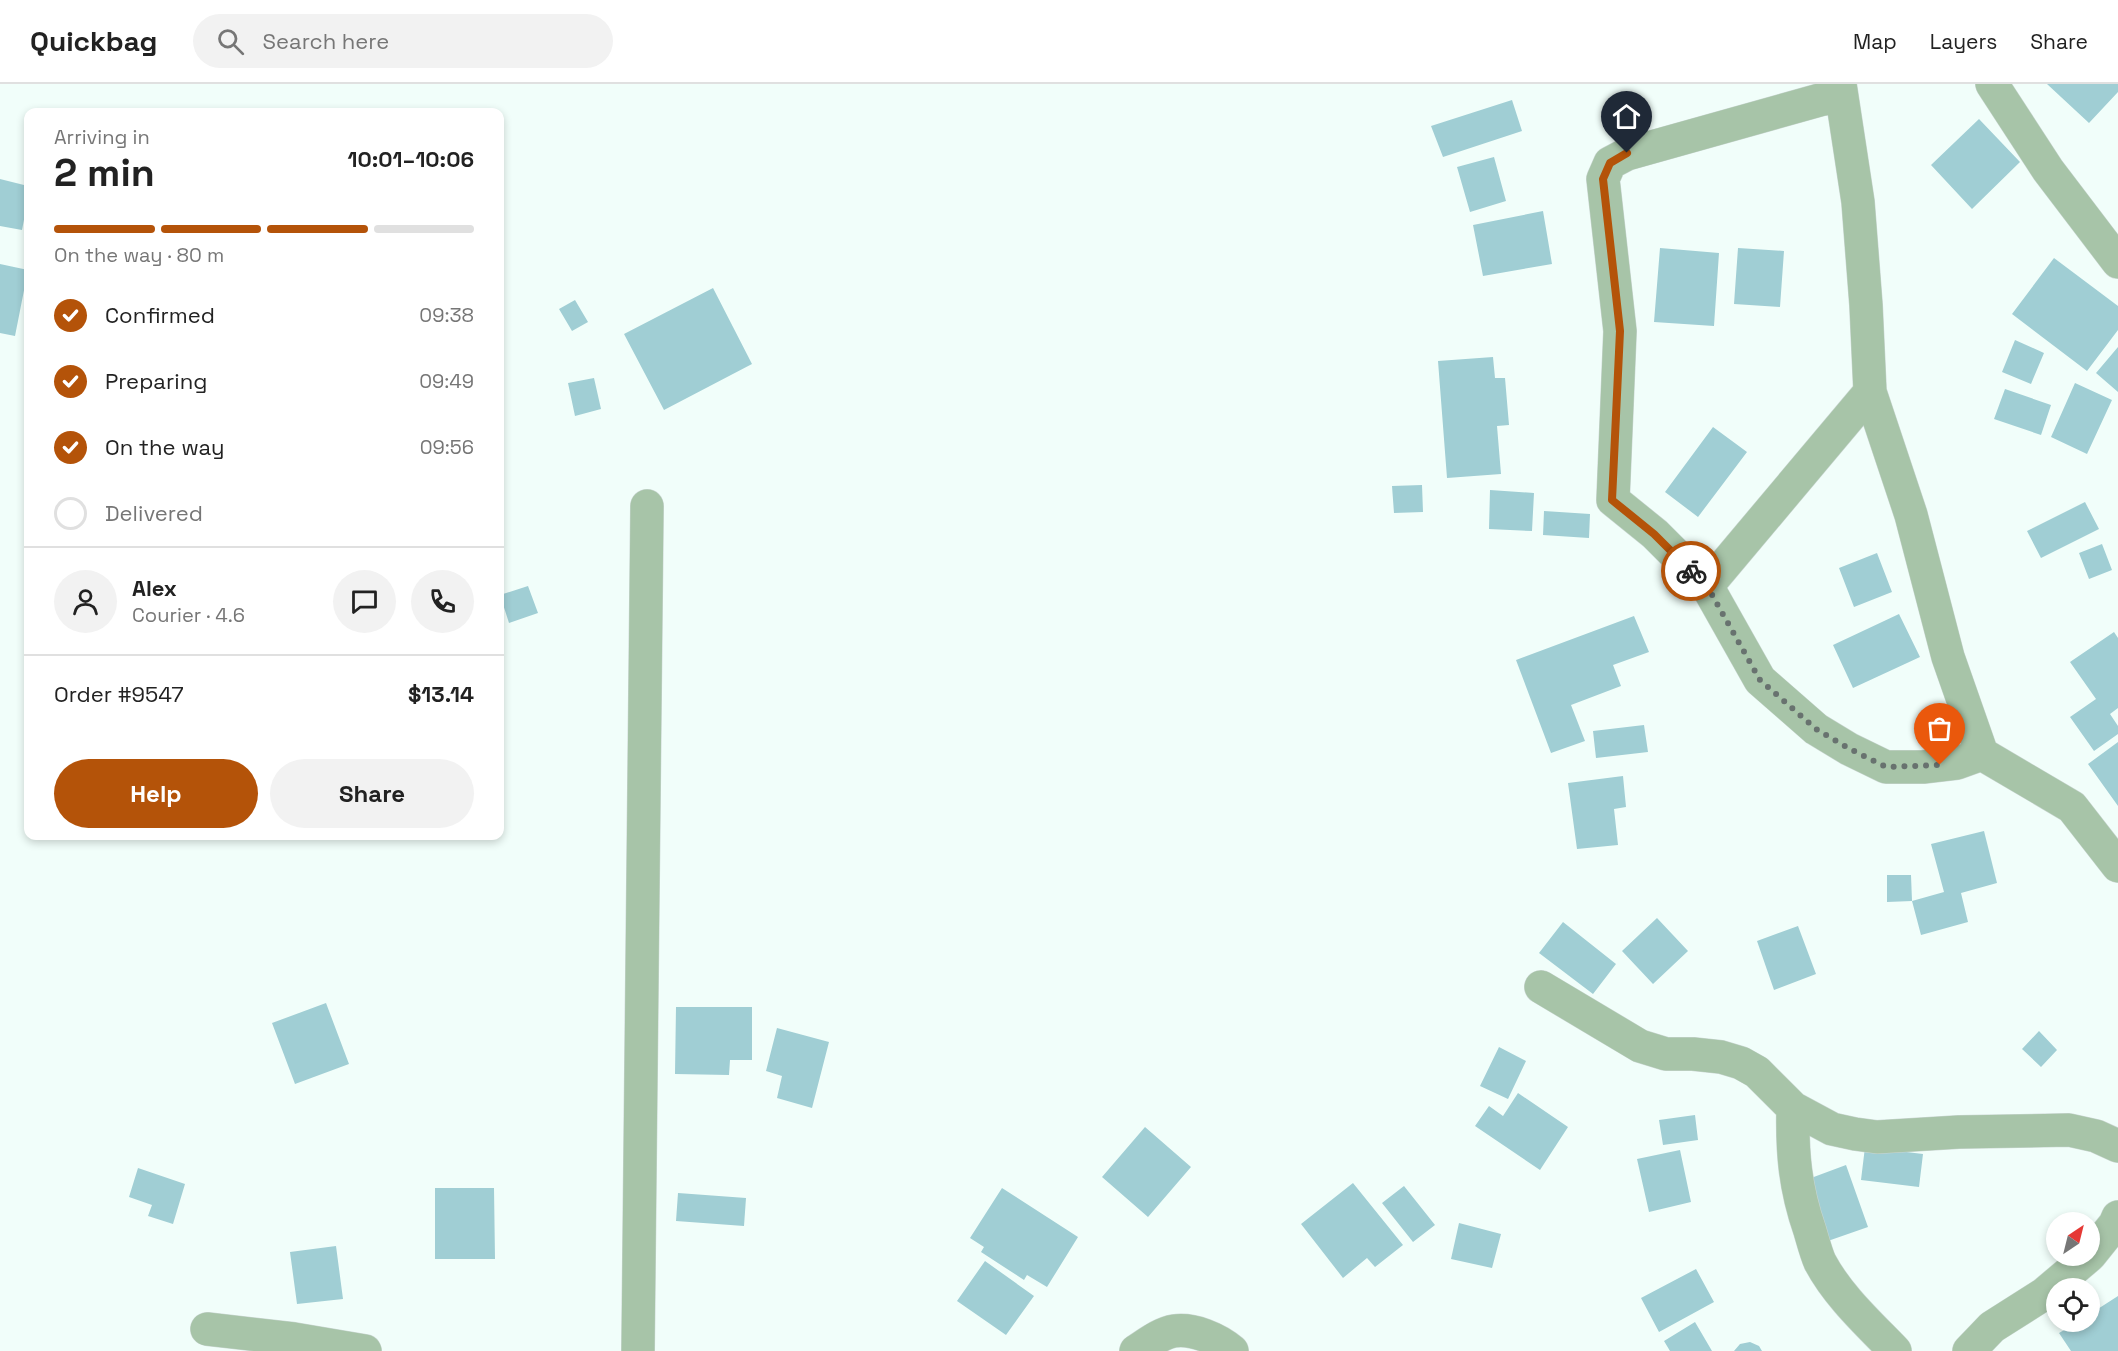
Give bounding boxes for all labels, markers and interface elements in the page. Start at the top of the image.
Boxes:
search box [193,14,613,68]
text: Quickbag [30,23,157,59]
icon: search [214,25,247,58]
text: Search here [262,27,389,55]
text: Map [1853,28,1897,55]
text: Layers [1930,28,1997,55]
text: Share [2030,28,2088,55]
pin [1601,91,1652,153]
icon: home [1610,100,1643,133]
text: Arriving in [54,124,150,150]
text: 10:01–10:06 [348,145,474,173]
text: 2 min [54,148,155,197]
text: On the way · 80 m [54,242,224,268]
icon: check [54,299,87,332]
text: Confirmed [105,301,215,329]
text: 09:38 [419,302,474,328]
icon: check [54,365,87,398]
text: Preparing [105,367,207,395]
text: 09:49 [419,368,474,394]
icon: check [54,431,87,464]
text: On the way [105,433,224,461]
text: 09:56 [420,434,474,460]
text: Delivered [105,499,203,527]
courier [1661,541,1721,601]
icon: bike [1675,555,1708,588]
button: person [54,570,117,633]
button: chat [333,570,396,633]
button: phone [411,570,474,633]
text: Alex [132,574,177,602]
text: Courier · 4.6 [132,602,245,628]
text: Order #9547 [54,680,184,708]
text: $13.14 [408,680,474,708]
pin [1914,703,1965,765]
icon: bag [1923,712,1956,745]
button: Help [54,759,258,828]
button: Share [270,759,474,828]
north arrow [2046,1212,2100,1266]
map controls [2046,1212,2100,1332]
button: locate [2046,1278,2100,1332]

